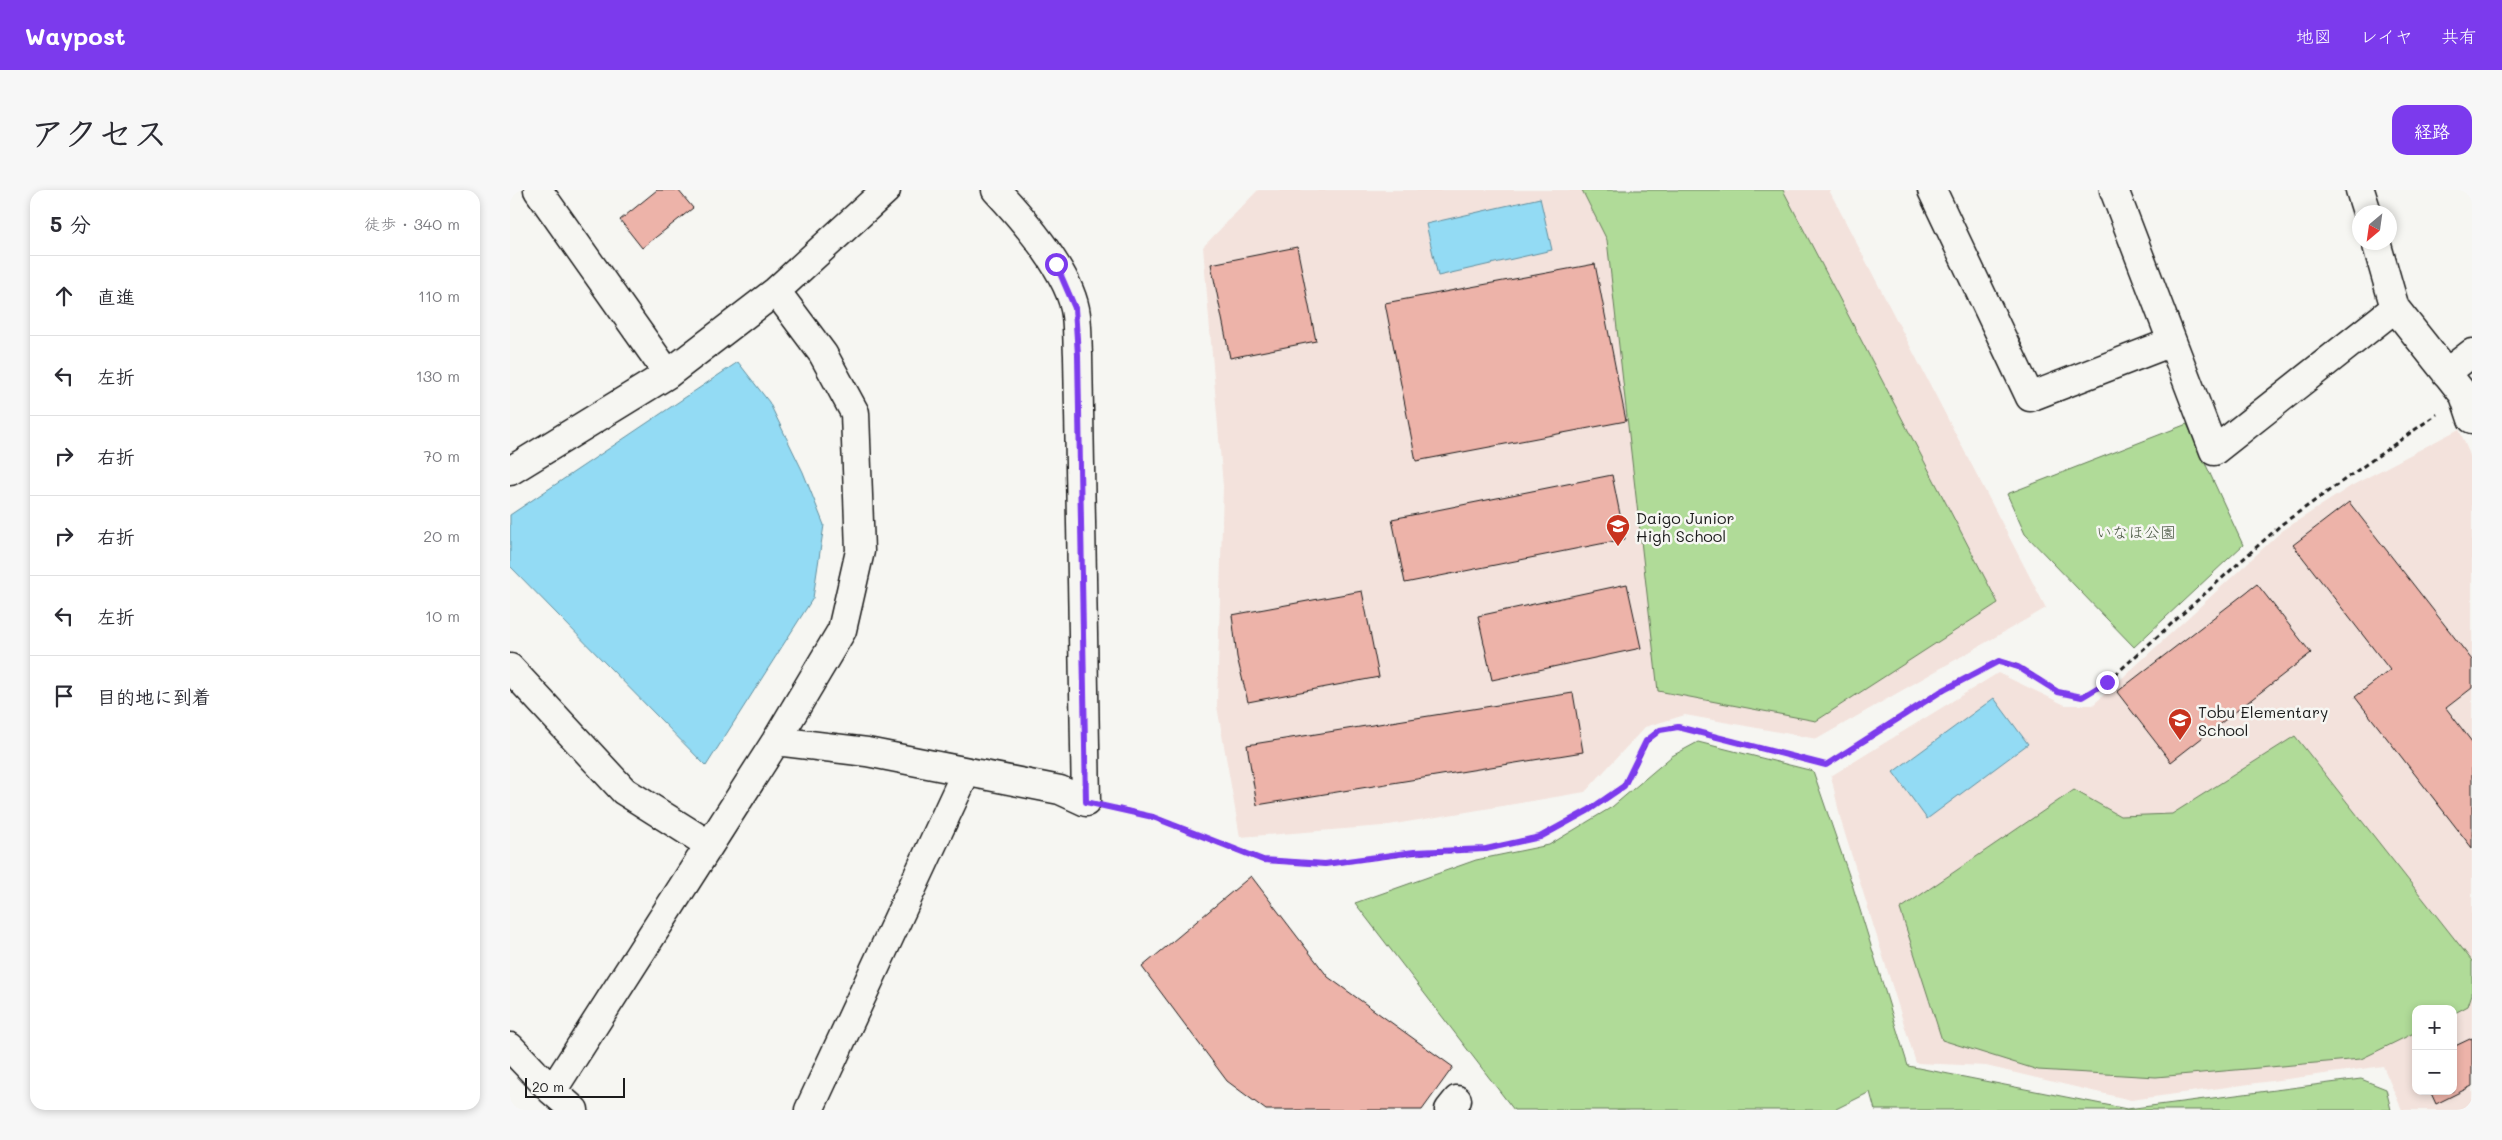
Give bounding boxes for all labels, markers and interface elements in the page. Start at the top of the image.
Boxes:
text: Waypost [25,20,126,51]
text: 地図 [2296,24,2332,48]
text: レイヤ [2360,24,2413,48]
text: 共有 [2441,24,2477,48]
button: 経路 [2392,105,2472,155]
text: アクセス [30,109,168,155]
north arrow [2352,205,2397,250]
text: 5 分 [50,210,91,237]
text: 徒歩 · 340 m [364,213,460,234]
route start [1045,253,1068,276]
icon: ahead [50,282,78,310]
text: 直進 [97,284,135,309]
text: 110 m [418,285,460,306]
icon: left [50,362,78,390]
text: 左折 [97,364,135,389]
text: 130 m [416,365,460,386]
icon: right [50,442,78,470]
text: 右折 [97,444,135,469]
text: 70 m [423,445,460,466]
place label: Daigo Junior High School [1636,507,1735,546]
school or university icon: Daigo Junior High School [1605,513,1631,547]
park label: いなほ公園 [2096,521,2176,542]
icon: right [50,522,78,550]
text: 右折 [97,524,135,549]
text: 20 m [423,525,460,546]
icon: left [50,602,78,630]
text: 左折 [97,604,135,629]
text: 10 m [425,605,460,626]
route end [2096,671,2119,694]
icon: arrive [50,682,78,710]
text: 目的地に到着 [97,684,211,709]
place label: Tobu Elementary School [2198,701,2328,740]
school or university icon: Tobu Elementary School [2167,707,2193,741]
map controls [2412,1005,2457,1095]
button: + [2412,1005,2457,1050]
button: − [2412,1050,2457,1095]
scale bar [525,1075,625,1098]
text: 20 m [532,1077,564,1096]

